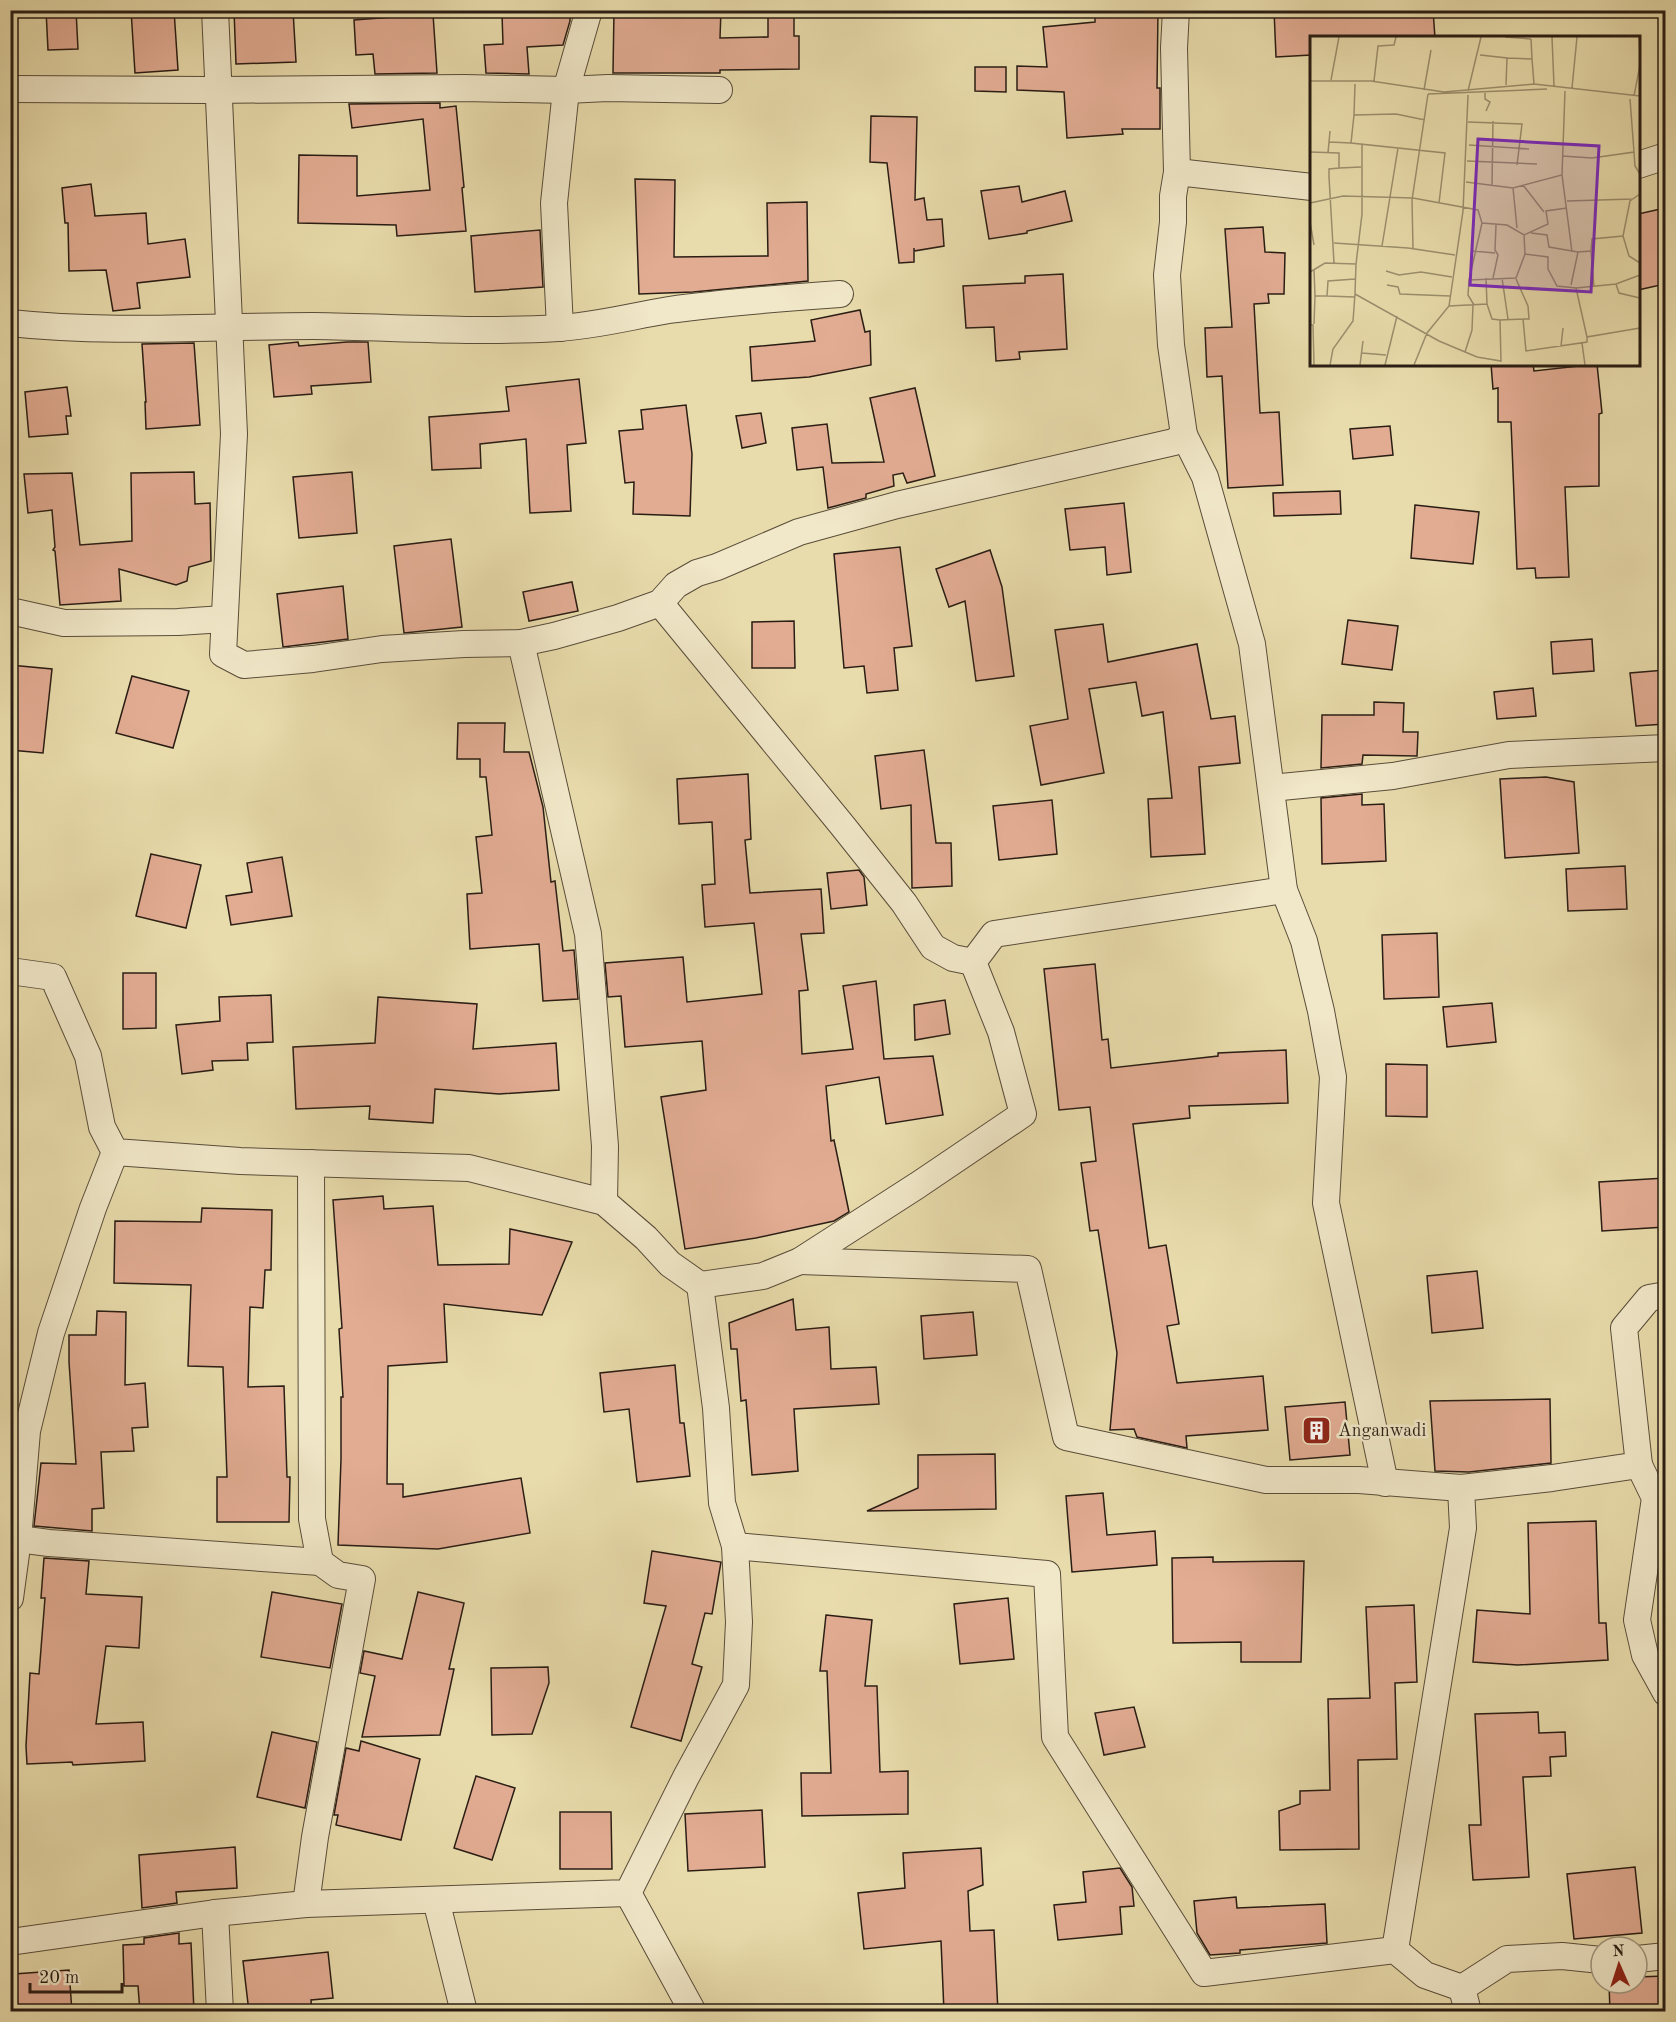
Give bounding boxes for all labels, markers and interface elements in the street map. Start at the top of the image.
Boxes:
inset map [1310,36,1640,366]
building icon: Anganwadi [1301,1415,1333,1447]
place label: Anganwadi [1338,1422,1426,1440]
north arrow [1589,1935,1649,1995]
text: N [1612,1944,1626,1960]
scale bar [30,1956,122,1994]
text: 20 m [39,1969,79,1987]

